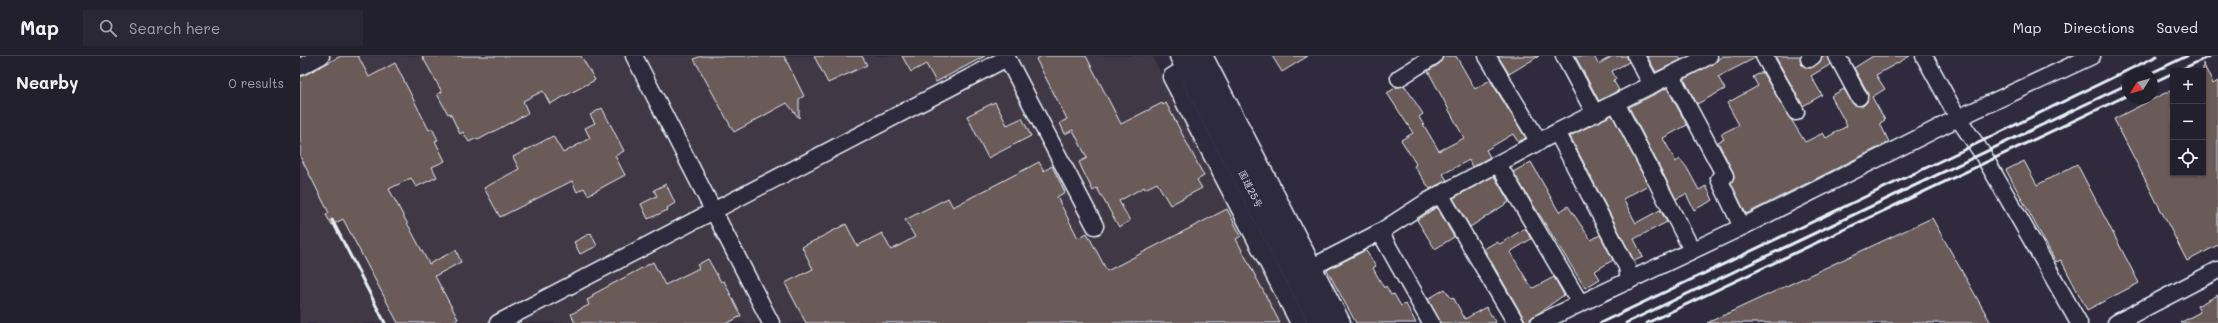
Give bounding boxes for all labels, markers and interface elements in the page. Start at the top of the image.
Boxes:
search box [83,10,363,46]
text: Map [20,15,59,40]
icon: search [97,17,119,39]
text: Search here [129,18,220,38]
text: Map [2013,18,2041,37]
text: Directions [2063,18,2134,37]
text: Saved [2156,18,2198,37]
north arrow [2122,68,2158,104]
map controls [2170,68,2206,176]
button: + [2170,68,2206,104]
text: Nearby [16,71,78,93]
text: 0 results [229,74,284,91]
button: − [2170,104,2206,140]
button: locate [2170,140,2206,176]
street label: 国道25号 [1235,167,1267,211]

